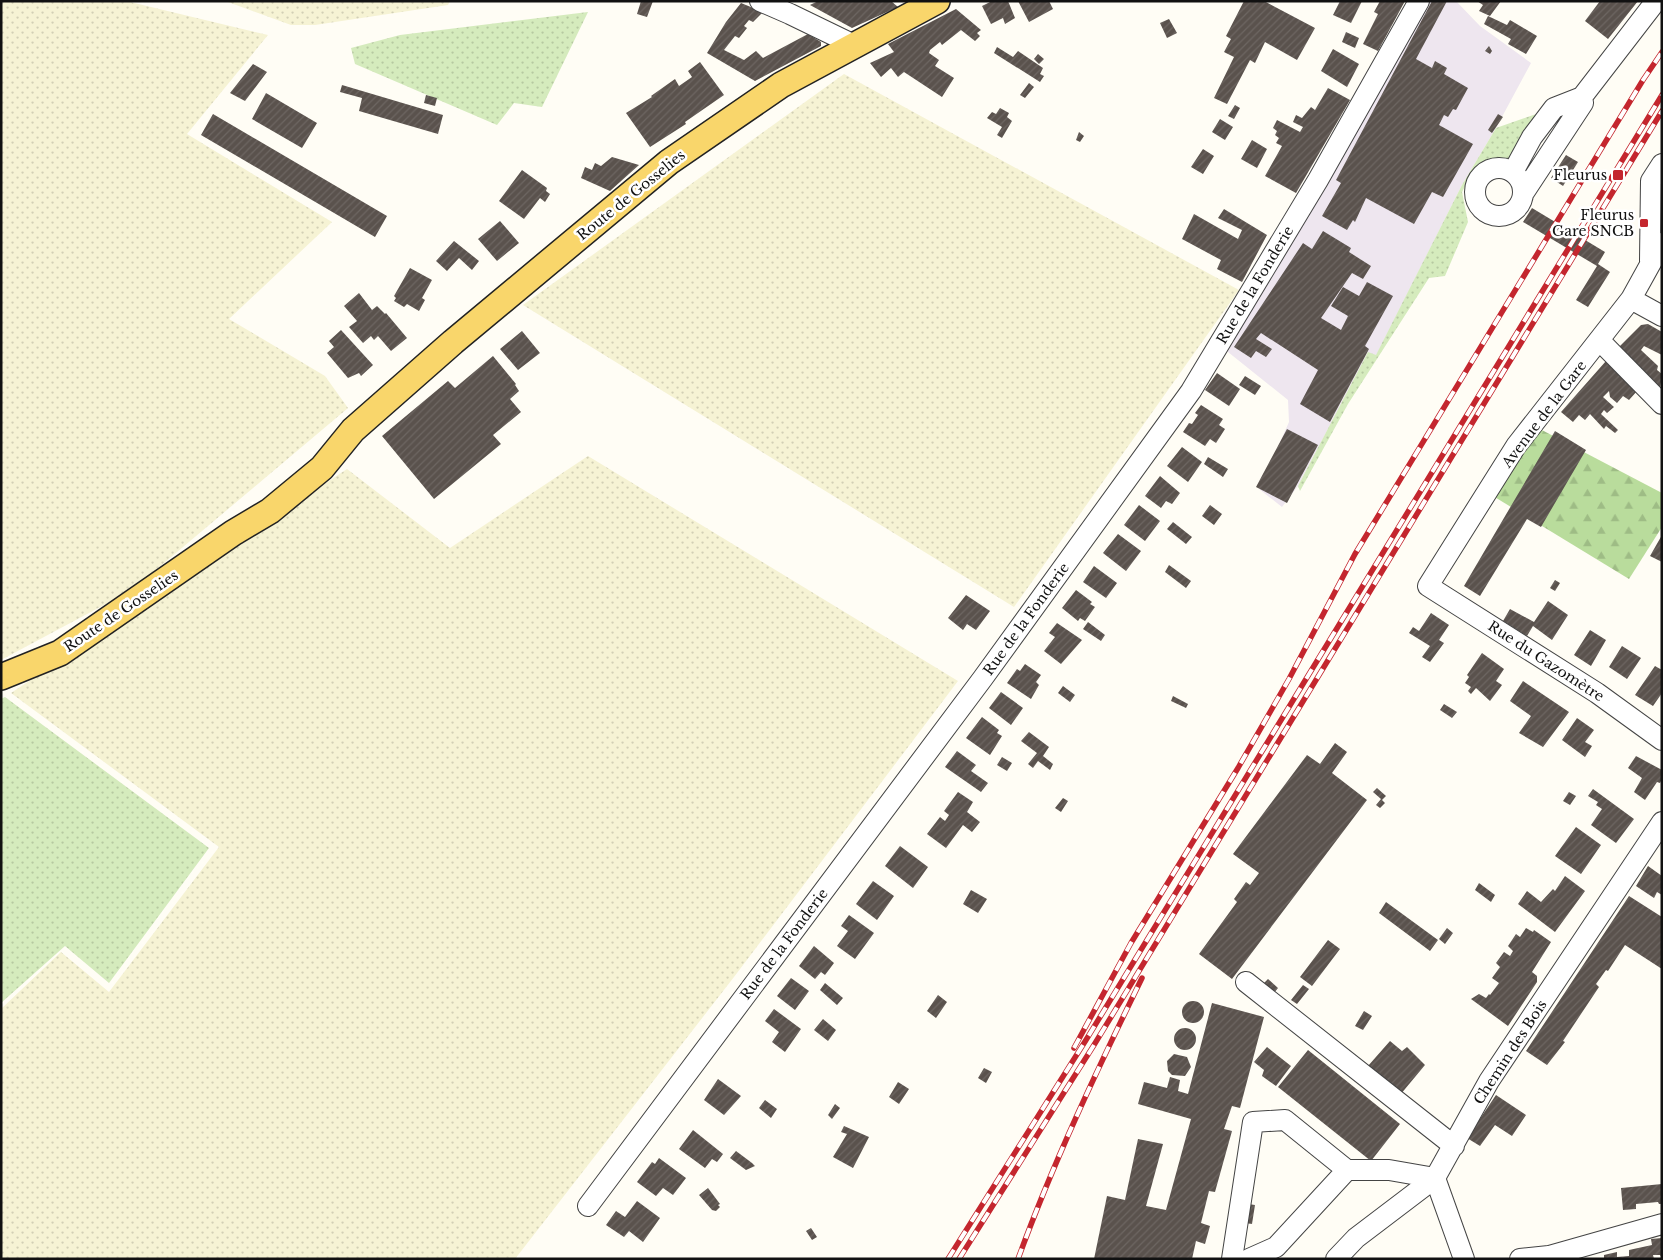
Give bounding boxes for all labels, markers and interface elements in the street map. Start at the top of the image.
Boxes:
street label: Route de Gosselies [573,146,689,244]
place label: Fleurus [1553,166,1607,184]
marker: Fleurus [1611,168,1625,182]
place label: Fleurus Gare SNCB [1552,206,1634,240]
marker: Fleurus Gare SNCB [1638,217,1650,229]
street label: Rue de la Fonderie [1213,223,1297,347]
street label: Avenue de la Gare [1497,357,1590,472]
street label: Rue de la Fonderie [979,559,1073,679]
street label: Route de Gosselies [60,566,182,656]
street label: Rue du Gazomètre [1484,617,1608,705]
street label: Rue de la Fonderie [736,885,832,1003]
street label: Chemin des Bois [1469,996,1551,1108]

